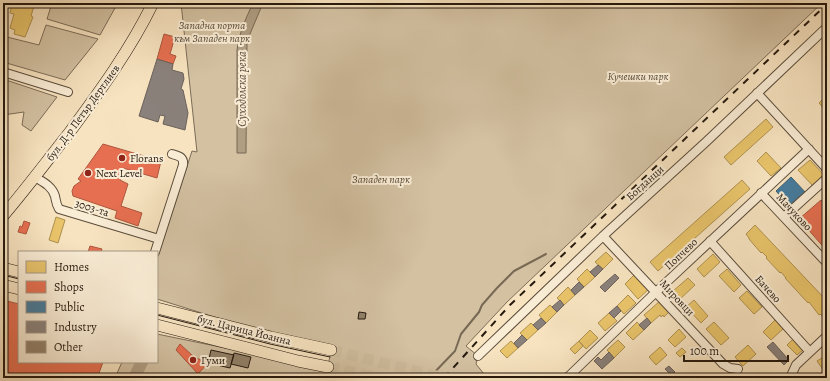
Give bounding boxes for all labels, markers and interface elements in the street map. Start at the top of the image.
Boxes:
park label: Западна порта към Западен парк [174,18,250,46]
water label: Суходолска река [234,51,250,127]
street label: бул. Д-р Петър Дертлиев [43,62,123,164]
park label: Кучешки парк [607,69,669,84]
place label: Florans [130,151,163,166]
marker: Florans [117,153,127,163]
street label: Богданци [623,162,667,204]
place label: Next Level [96,166,143,181]
marker: Next Level [83,168,93,178]
park label: Западен парк [352,172,410,187]
street label: Мачуково [773,190,816,234]
street label: 3003-та [73,196,112,221]
street label: Попчево [661,234,701,273]
legend [18,251,158,363]
text: Homes [54,259,89,275]
street label: Бачево [751,272,785,306]
street label: Мировци [656,277,698,319]
text: Shops [54,279,84,295]
text: Public [54,299,85,315]
street label: бул. Царица Йоанна [195,311,293,349]
text: Industry [54,319,97,335]
scale bar [684,337,788,363]
text: Other [54,339,83,355]
text: 100 m [690,343,719,359]
place label: Гуми [201,353,225,368]
marker: Гуми [188,355,198,365]

